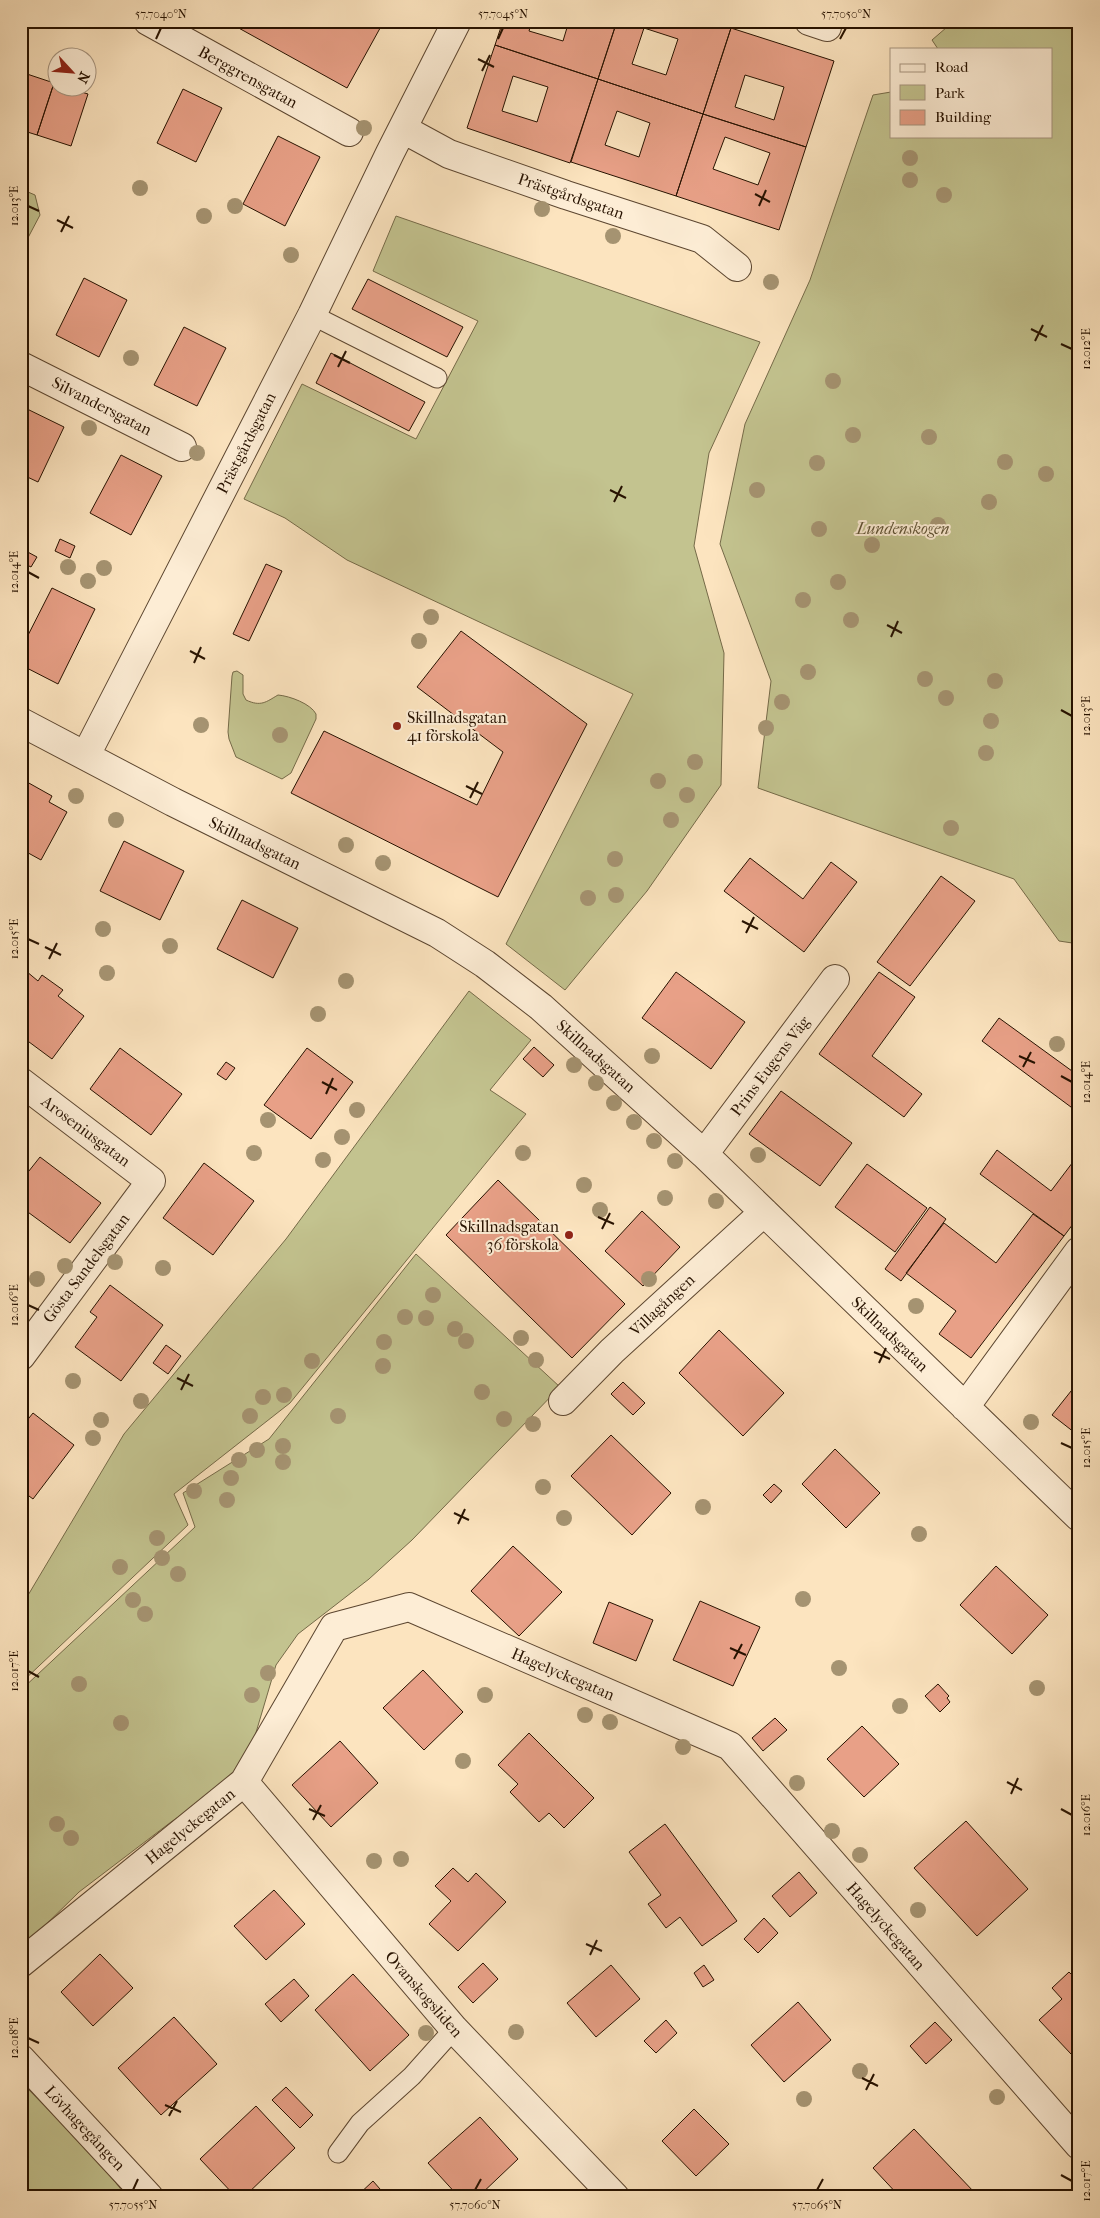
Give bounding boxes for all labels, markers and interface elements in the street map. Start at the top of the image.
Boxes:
text: 57.7040°N [135,7,187,21]
text: 57.7045°N [478,7,528,21]
text: 57.7050°N [821,7,871,21]
street label: Berggrensgatan [195,42,302,112]
north arrow [48,48,98,98]
legend [890,48,1052,138]
text: Road [935,58,969,76]
text: N [73,69,93,86]
text: Park [935,84,965,102]
text: Building [935,108,992,126]
street label: Prästgårdsgatan [515,169,627,223]
text: 12.013°E [7,186,21,226]
text: 12.012°E [1079,328,1093,370]
street label: Silvandersgatan [49,373,156,440]
street label: Prästgårdsgatan [212,389,280,497]
park label: Lundenskogen [856,519,949,538]
text: 12.014°E [7,551,21,593]
text: 12.013°E [1079,696,1093,736]
place label: Skillnadsgatan 41 förskola [407,708,507,745]
marker: Skillnadsgatan 41 förskola [391,720,403,732]
street label: Skillnadsgatan [206,813,305,874]
text: 12.015°E [7,919,21,959]
street label: Prins Eugens Väg [726,1012,814,1120]
street label: Skillnadsgatan [553,1016,640,1097]
text: 12.014°E [1079,1061,1093,1103]
street label: Aroseniusgatan [37,1091,135,1171]
street label: Gösta Sandelsgatan [39,1209,134,1326]
place label: Skillnadsgatan 36 förskola [459,1217,560,1254]
marker: Skillnadsgatan 36 förskola [563,1229,575,1241]
street label: Villagången [625,1269,699,1341]
text: 12.016°E [7,1284,21,1326]
street label: Skillnadsgatan [848,1293,933,1376]
text: 12.015°E [1079,1428,1093,1468]
street label: Hagelyckegatan [509,1644,618,1705]
text: 12.017°E [7,1650,21,1692]
street label: Hagelyckegatan [141,1784,239,1868]
text: 12.016°E [1079,1794,1093,1836]
street label: Hagelyckegatan [843,1878,930,1974]
street label: Ovanskogsliden [381,1947,467,2042]
text: 12.018°E [7,2017,21,2059]
street label: Lövhagegången [41,2082,130,2175]
text: 12.017°E [1079,2160,1093,2202]
text: 57.7055°N [109,2198,157,2212]
text: 57.7060°N [449,2198,501,2212]
text: 57.7065°N [792,2198,842,2212]

